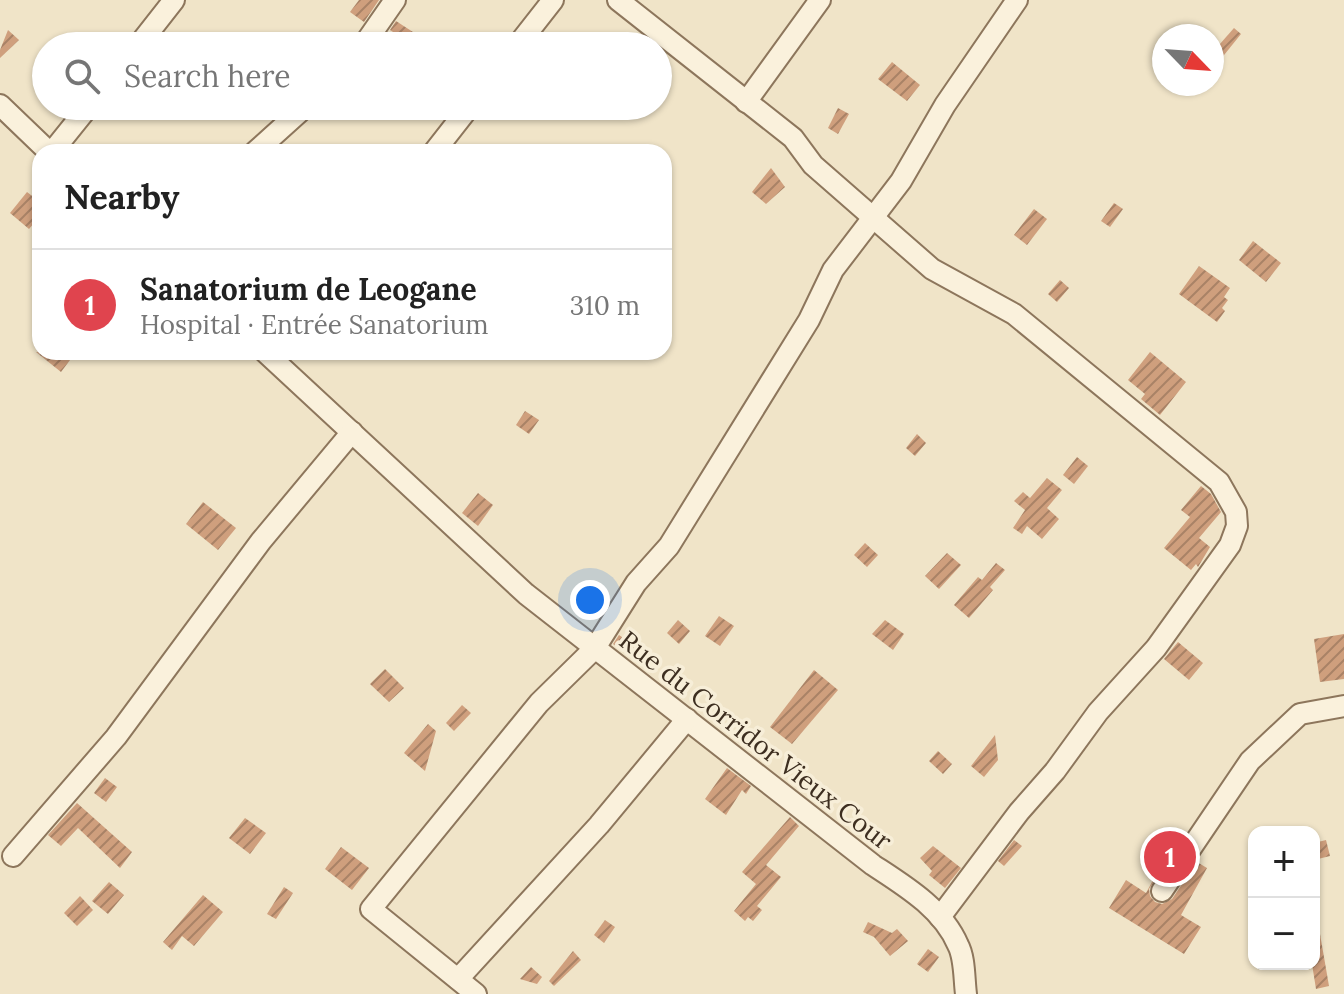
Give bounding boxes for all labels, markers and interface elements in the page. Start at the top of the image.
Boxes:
north arrow [1152,24,1224,96]
search box [32,32,672,120]
icon: search [60,54,104,98]
text: Search here [124,57,291,95]
text: Nearby [64,175,180,218]
text: Sanatorium de Leogane [140,270,477,308]
text: 1 [85,289,95,322]
text: 310 m [570,289,640,322]
text: Hospital · Entrée Sanatorium [140,308,488,341]
your location [570,580,610,620]
street label: Rue du Corridor Vieux Cour [613,623,900,857]
map controls [1248,826,1320,970]
button: + [1248,826,1320,898]
pin: 1 [1144,827,1196,887]
button: − [1248,898,1320,970]

